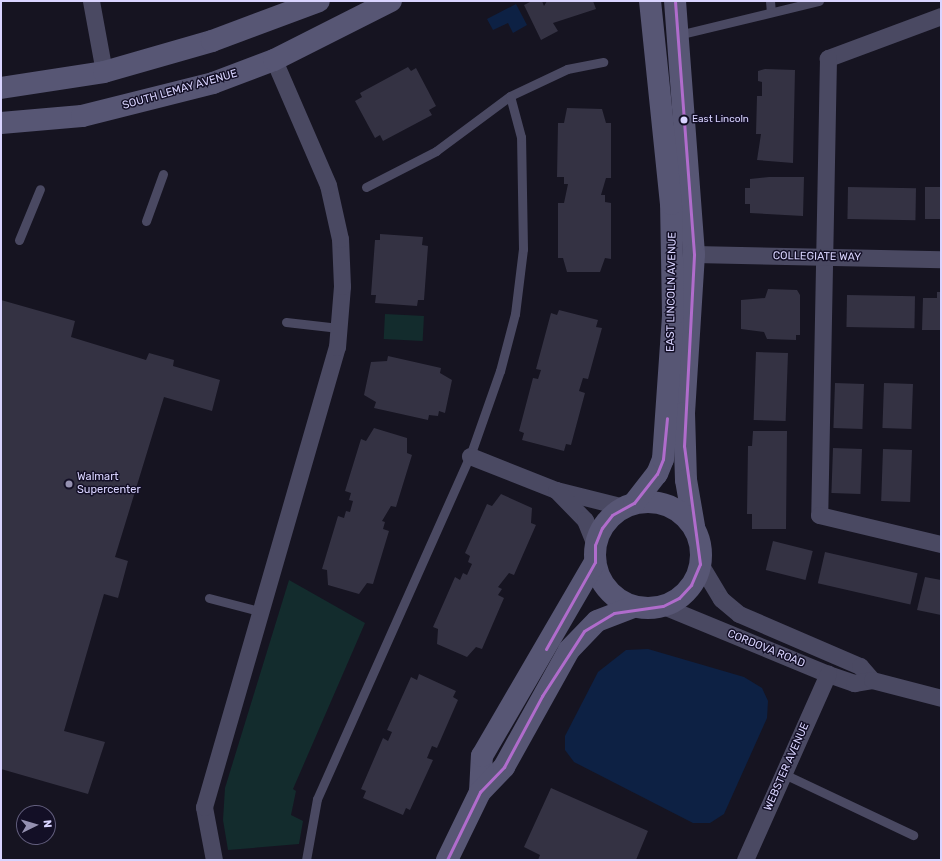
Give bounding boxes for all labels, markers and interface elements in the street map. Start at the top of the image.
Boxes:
street label: SOUTH LEMAY AVENUE [121,67,239,113]
place label: East Lincoln [692,114,749,126]
marker: East Lincoln [679,115,689,125]
street label: EAST LINCOLN AVENUE [664,232,680,352]
street label: COLLEGIATE WAY [773,250,861,264]
place label: Walmart Supercenter [77,471,141,497]
marker: Walmart Supercenter [64,479,74,489]
street label: CORDOVA ROAD [725,627,807,671]
street label: WEBSTER AVENUE [762,721,812,813]
north arrow [16,805,56,845]
text: N [41,819,54,829]

